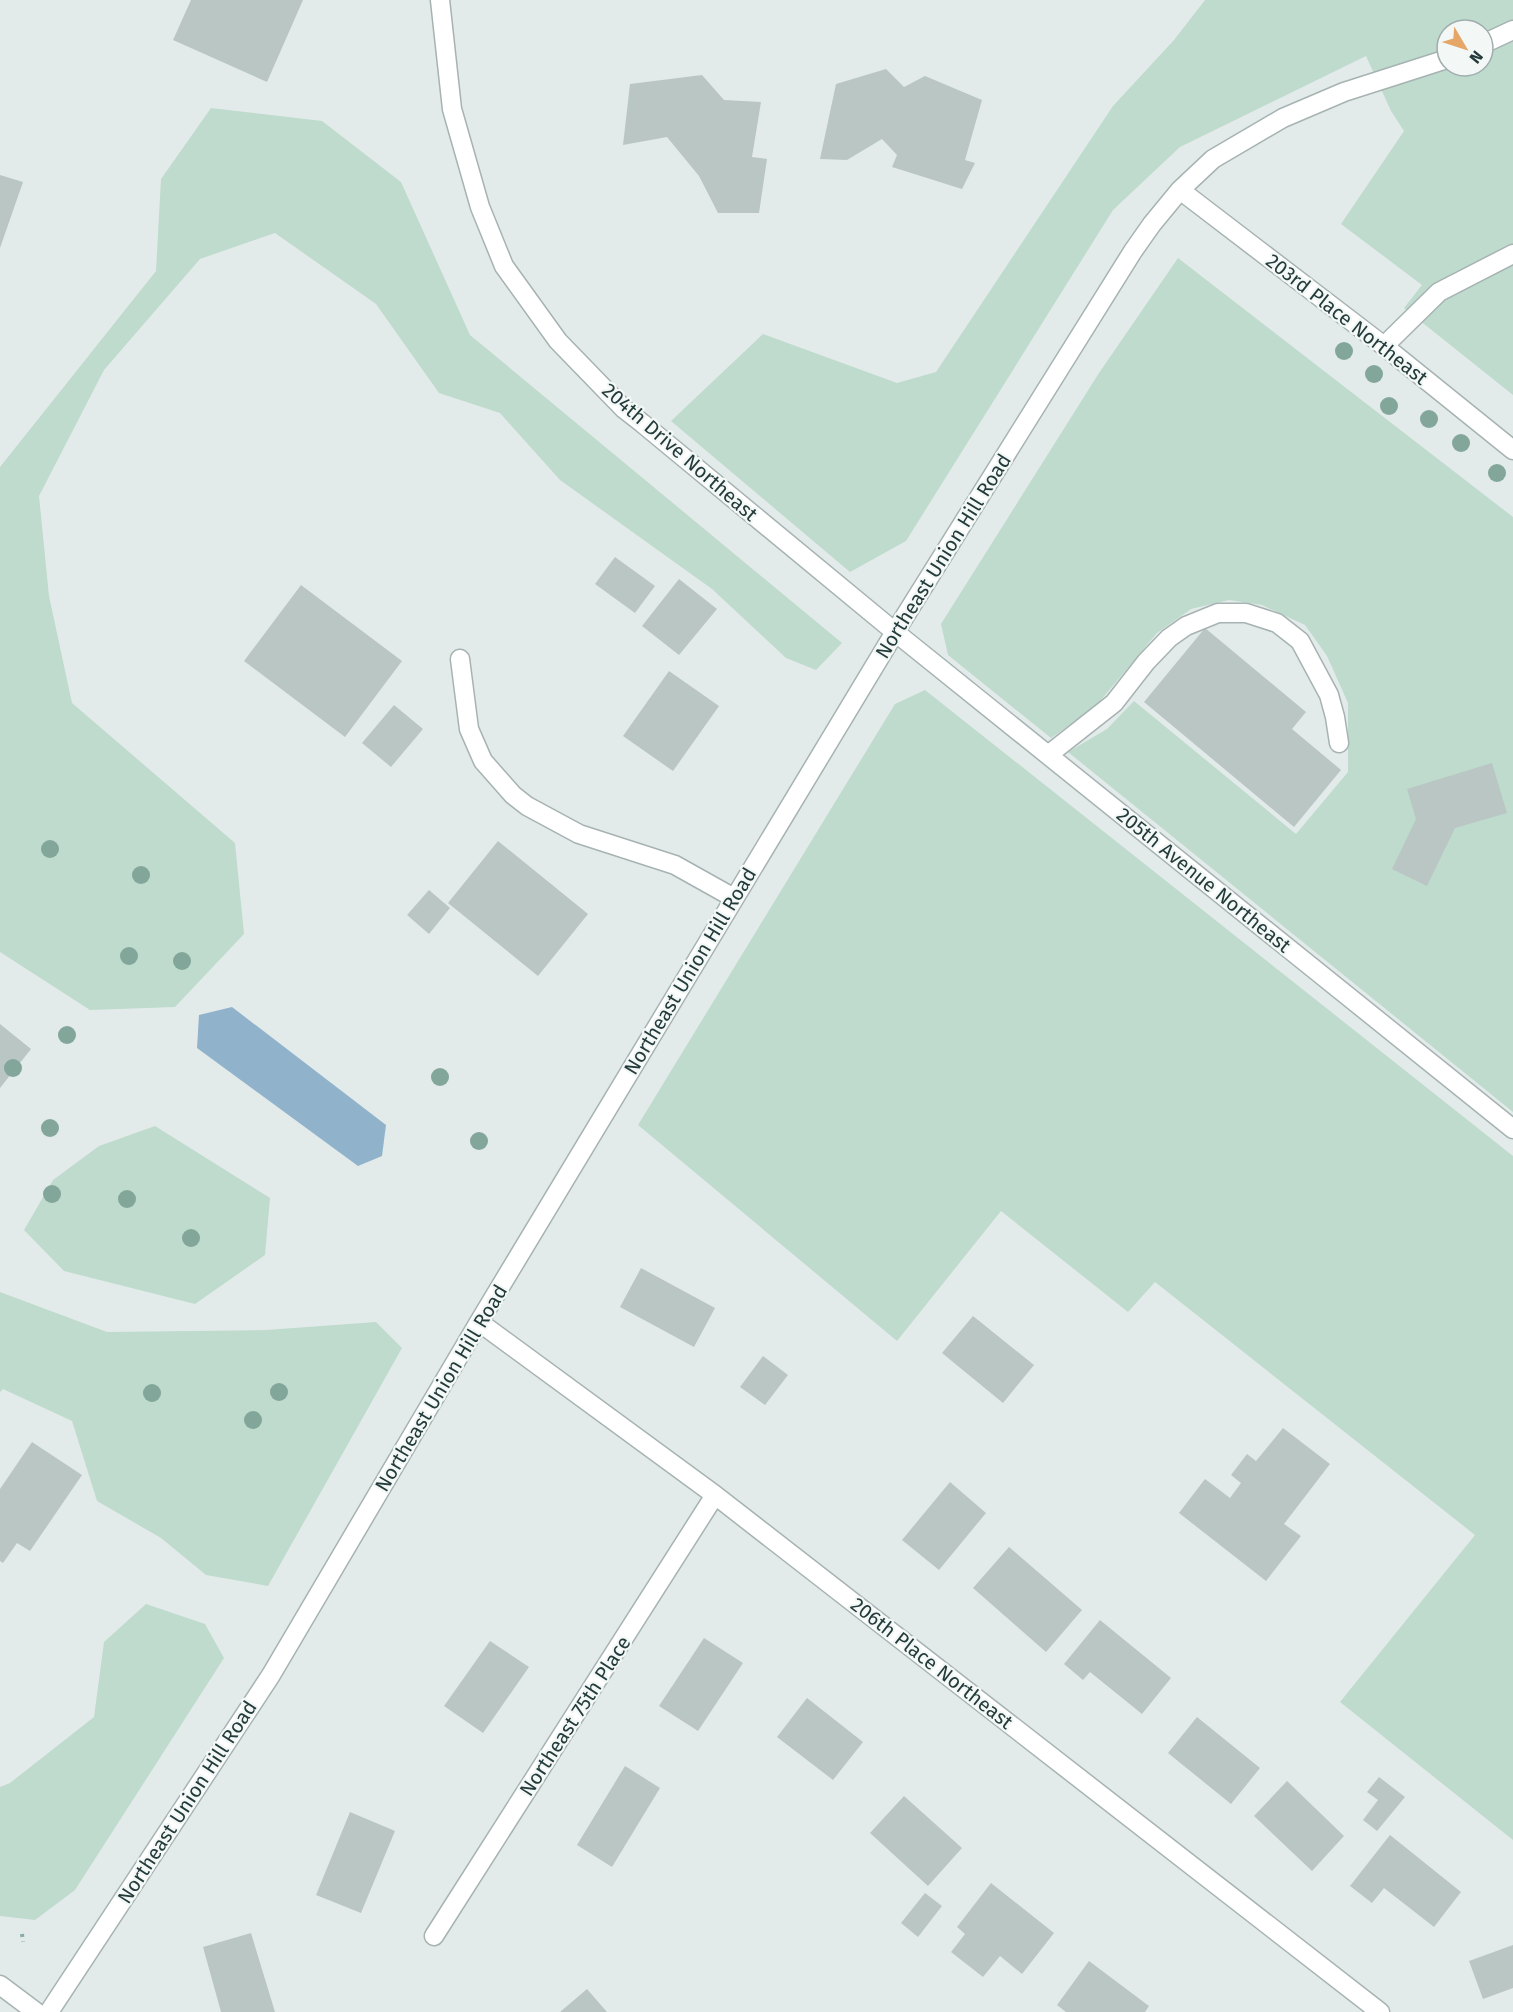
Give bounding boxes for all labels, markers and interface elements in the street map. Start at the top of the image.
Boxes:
north arrow [1435,18,1495,78]
text: N [1466,47,1487,67]
street label: 203rd Place Northeast [1261,248,1433,390]
street label: 204th Drive Northeast [597,378,763,527]
street label: Northeast Union Hill Road [870,449,1016,663]
street label: 205th Avenue Northeast [1112,802,1296,958]
street label: Northeast Union Hill Road [619,863,761,1079]
street label: Northeast Union Hill Road [370,1280,512,1496]
street label: 206th Place Northeast [846,1592,1019,1734]
street label: Northeast 75th Place [514,1631,636,1801]
street label: Northeast Union Hill Road [112,1696,262,1908]

